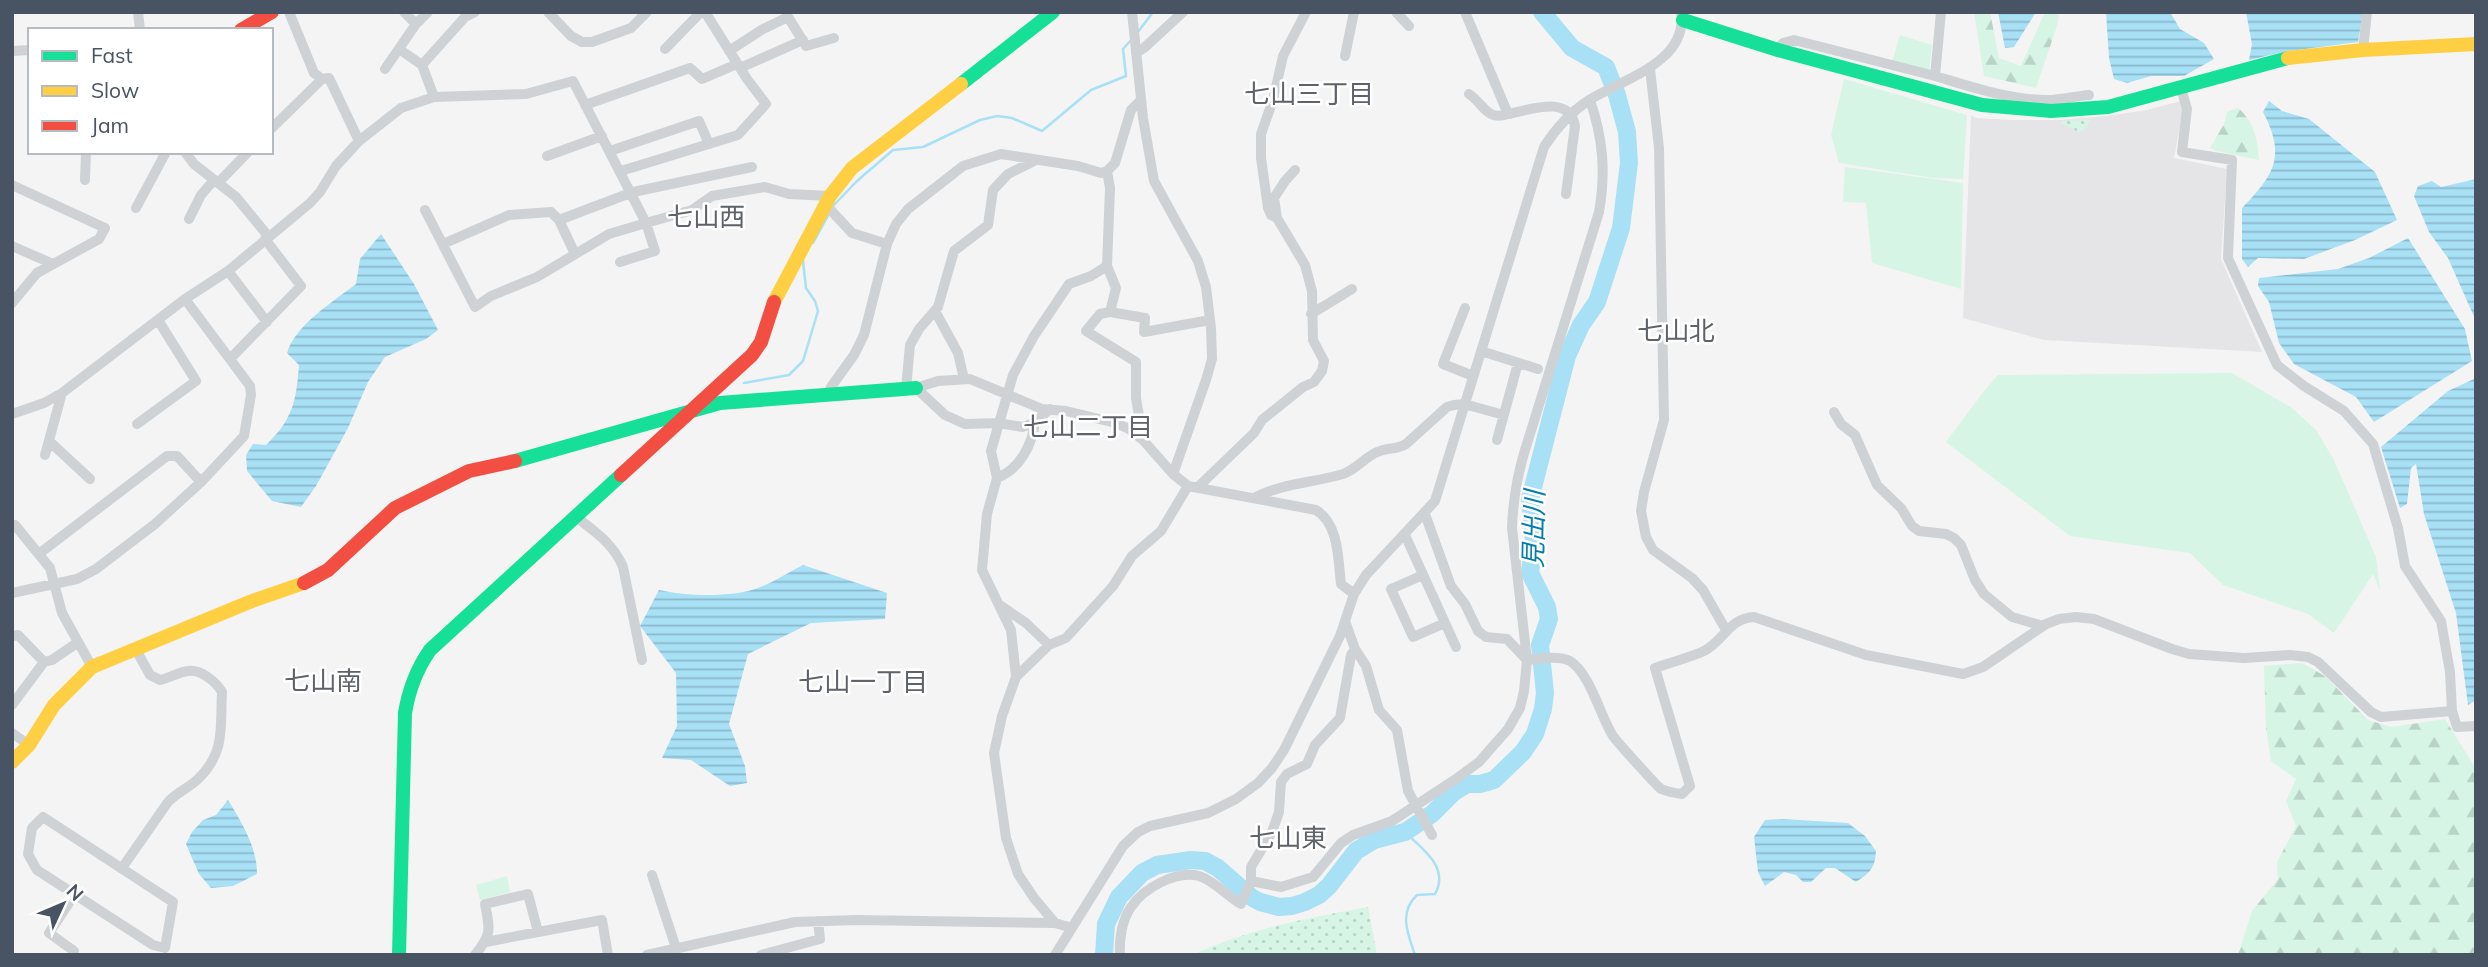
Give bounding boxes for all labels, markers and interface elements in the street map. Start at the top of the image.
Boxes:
legend [28,28,273,154]
text: Fast [91,42,133,68]
text: Slow [91,77,139,103]
district label: 七山三丁目 [1244,77,1374,110]
text: Jam [91,112,129,138]
district label: 七山西 [667,200,745,233]
district label: 七山北 [1637,314,1715,347]
district label: 七山二丁目 [1023,410,1153,443]
water label: 見出川 [1516,487,1551,568]
district label: 七山南 [284,664,362,697]
district label: 七山一丁目 [798,665,928,698]
district label: 七山東 [1249,821,1327,854]
north arrow [28,869,98,939]
text: N [62,879,89,906]

